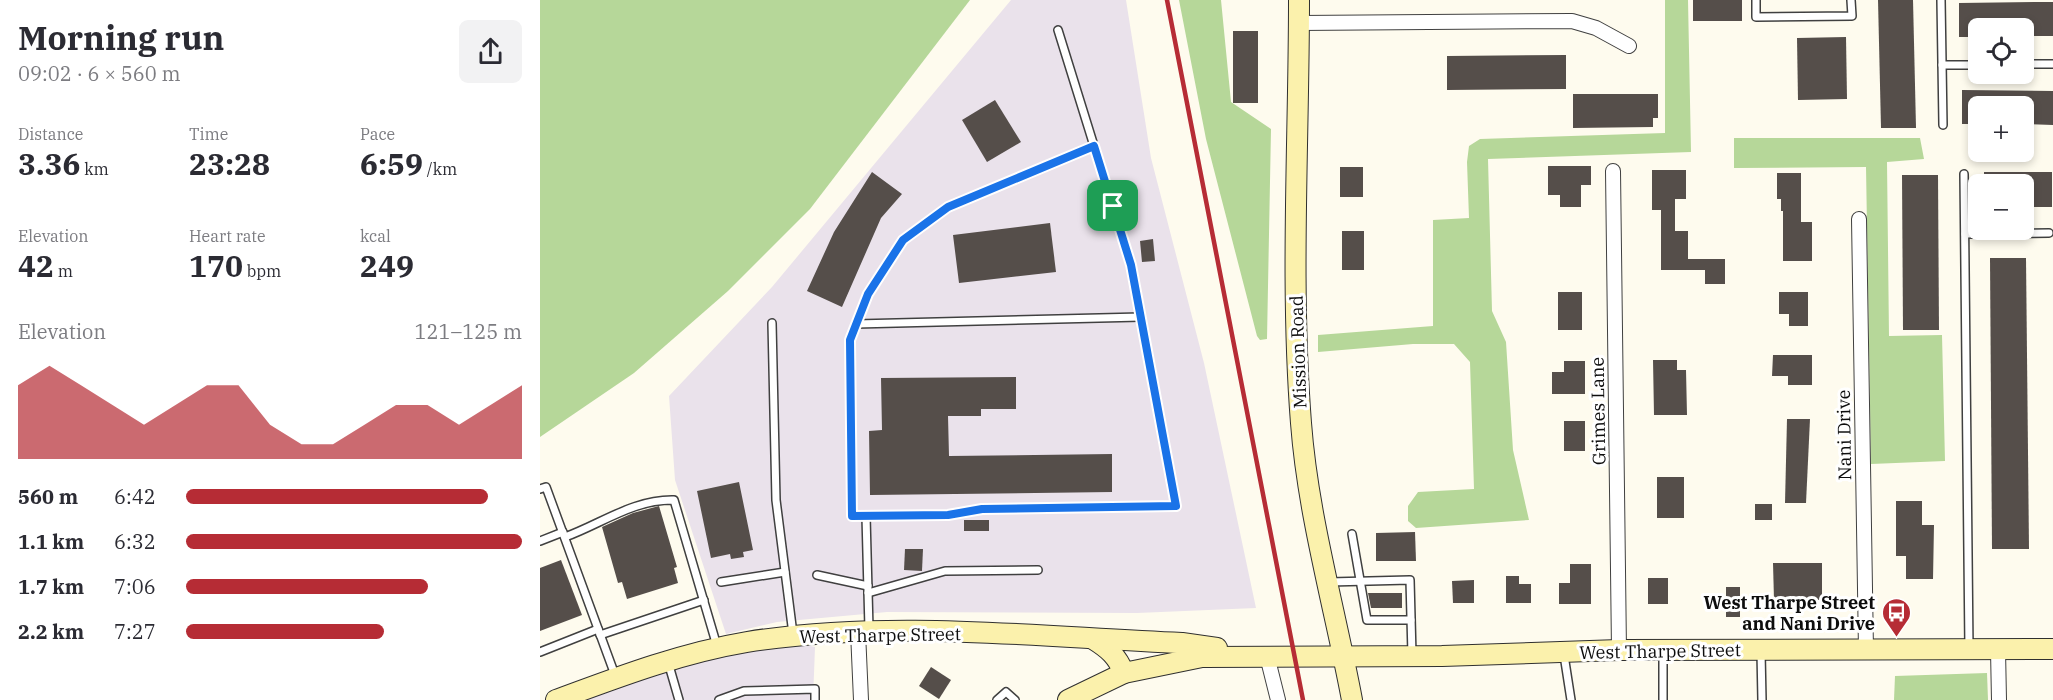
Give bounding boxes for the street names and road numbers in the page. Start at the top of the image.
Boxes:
street label: Mission Road [1285,295,1311,409]
street label: Grimes Lane [1586,357,1610,465]
street label: Nani Drive [1832,390,1856,480]
street label: West Tharpe Street [799,622,961,648]
street label: West Tharpe Street [1579,638,1741,664]

